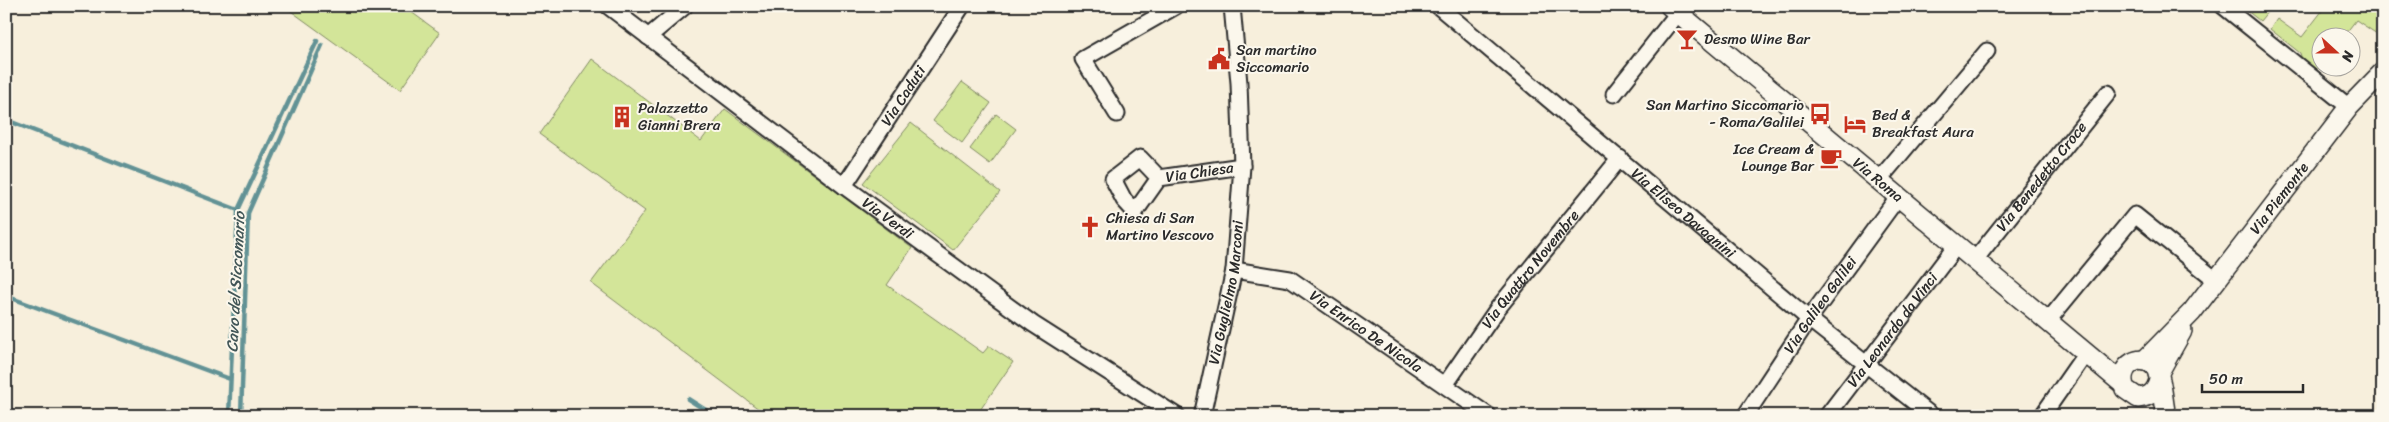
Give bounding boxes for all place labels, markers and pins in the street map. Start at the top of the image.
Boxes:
bar icon: Desmo Wine Bar [1674,26,1700,52]
place label: Desmo Wine Bar [1704,26,1810,52]
place label: San martino Siccomario [1236,37,1317,80]
public building icon: San martino Siccomario [1206,46,1232,72]
place label: San Martino Siccomario - Roma/Galilei [1646,92,1805,135]
place label: Palazzetto Gianni Brera [638,95,721,138]
bus stop icon: San Martino Siccomario - Roma/Galilei [1807,101,1833,127]
place label: Bed & Breakfast Aura [1872,102,1974,145]
building icon: Palazzetto Gianni Brera [609,104,635,130]
hotel icon: Bed & Breakfast Aura [1842,111,1868,137]
place label: Ice Cream & Lounge Bar [1732,136,1815,179]
cafe icon: Ice Cream & Lounge Bar [1818,145,1844,171]
place label: Chiesa di San Martino Vescovo [1106,205,1214,248]
church icon: Chiesa di San Martino Vescovo [1077,214,1103,240]

